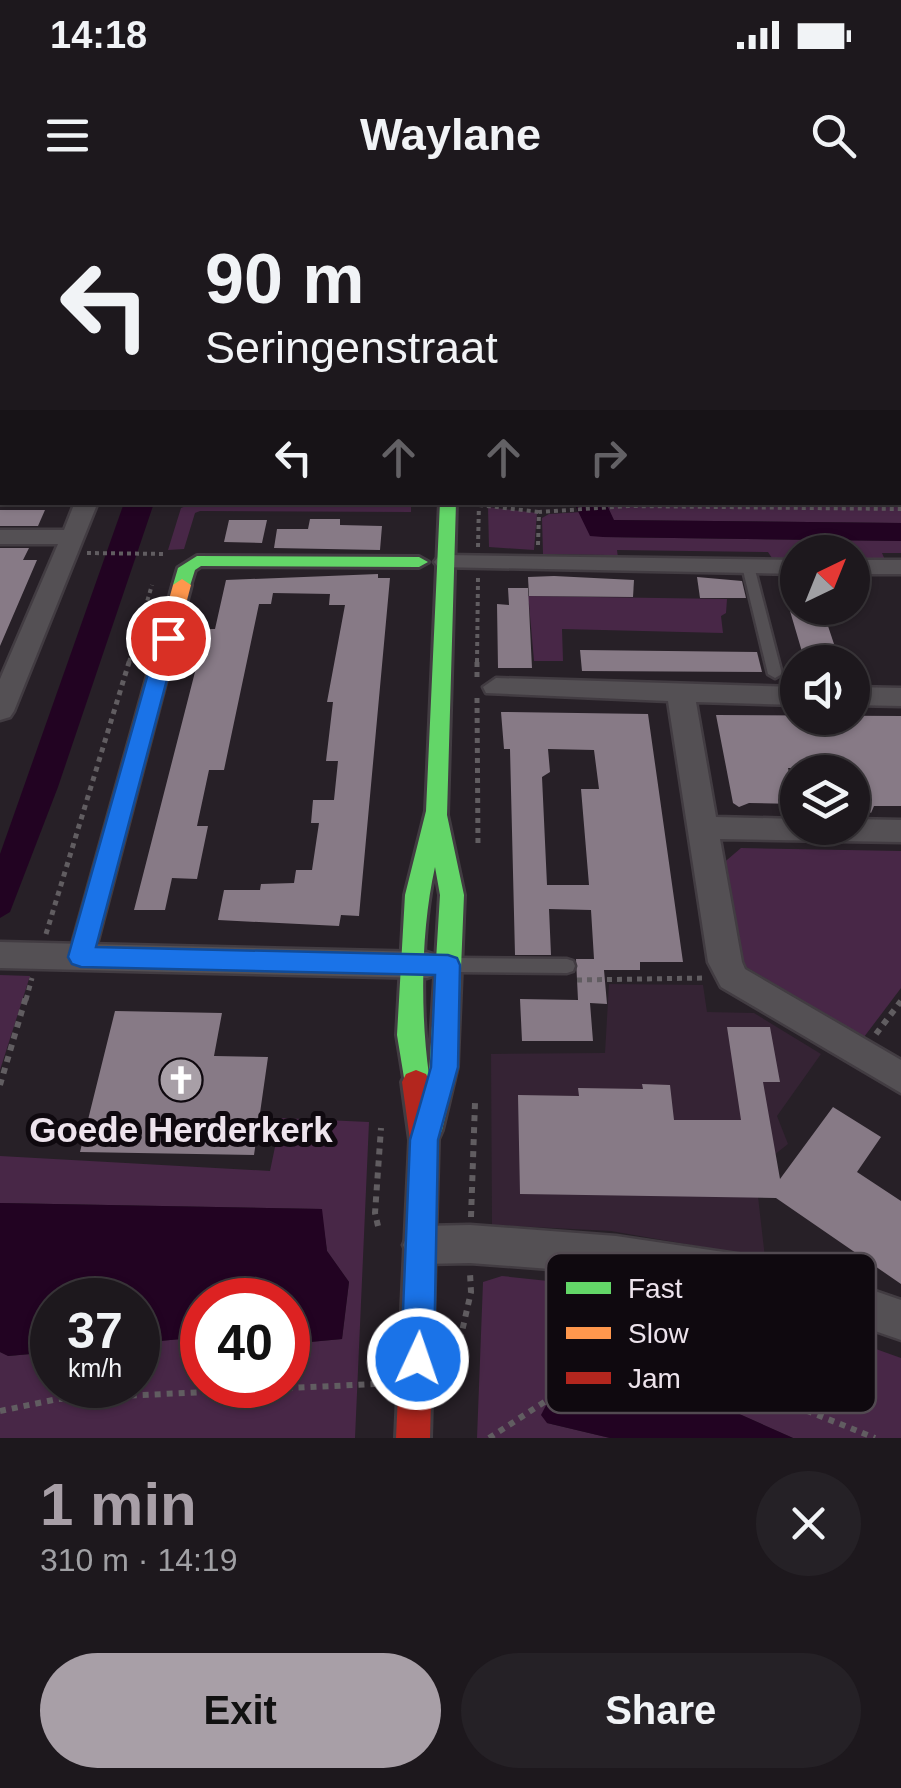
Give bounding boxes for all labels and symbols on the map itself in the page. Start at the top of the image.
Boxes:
north arrow [780,535,870,625]
pin [126,596,211,681]
church icon: Goede Herderkerk [158,1057,204,1103]
place label: Goede Herderkerk [29,1110,333,1149]
legend [546,1253,876,1413]
text: Fast [628,1273,683,1304]
speed limit sign: 40 [180,1278,310,1408]
position arrow [366,1307,470,1411]
text: Slow [628,1318,689,1349]
text: Jam [628,1363,681,1394]

